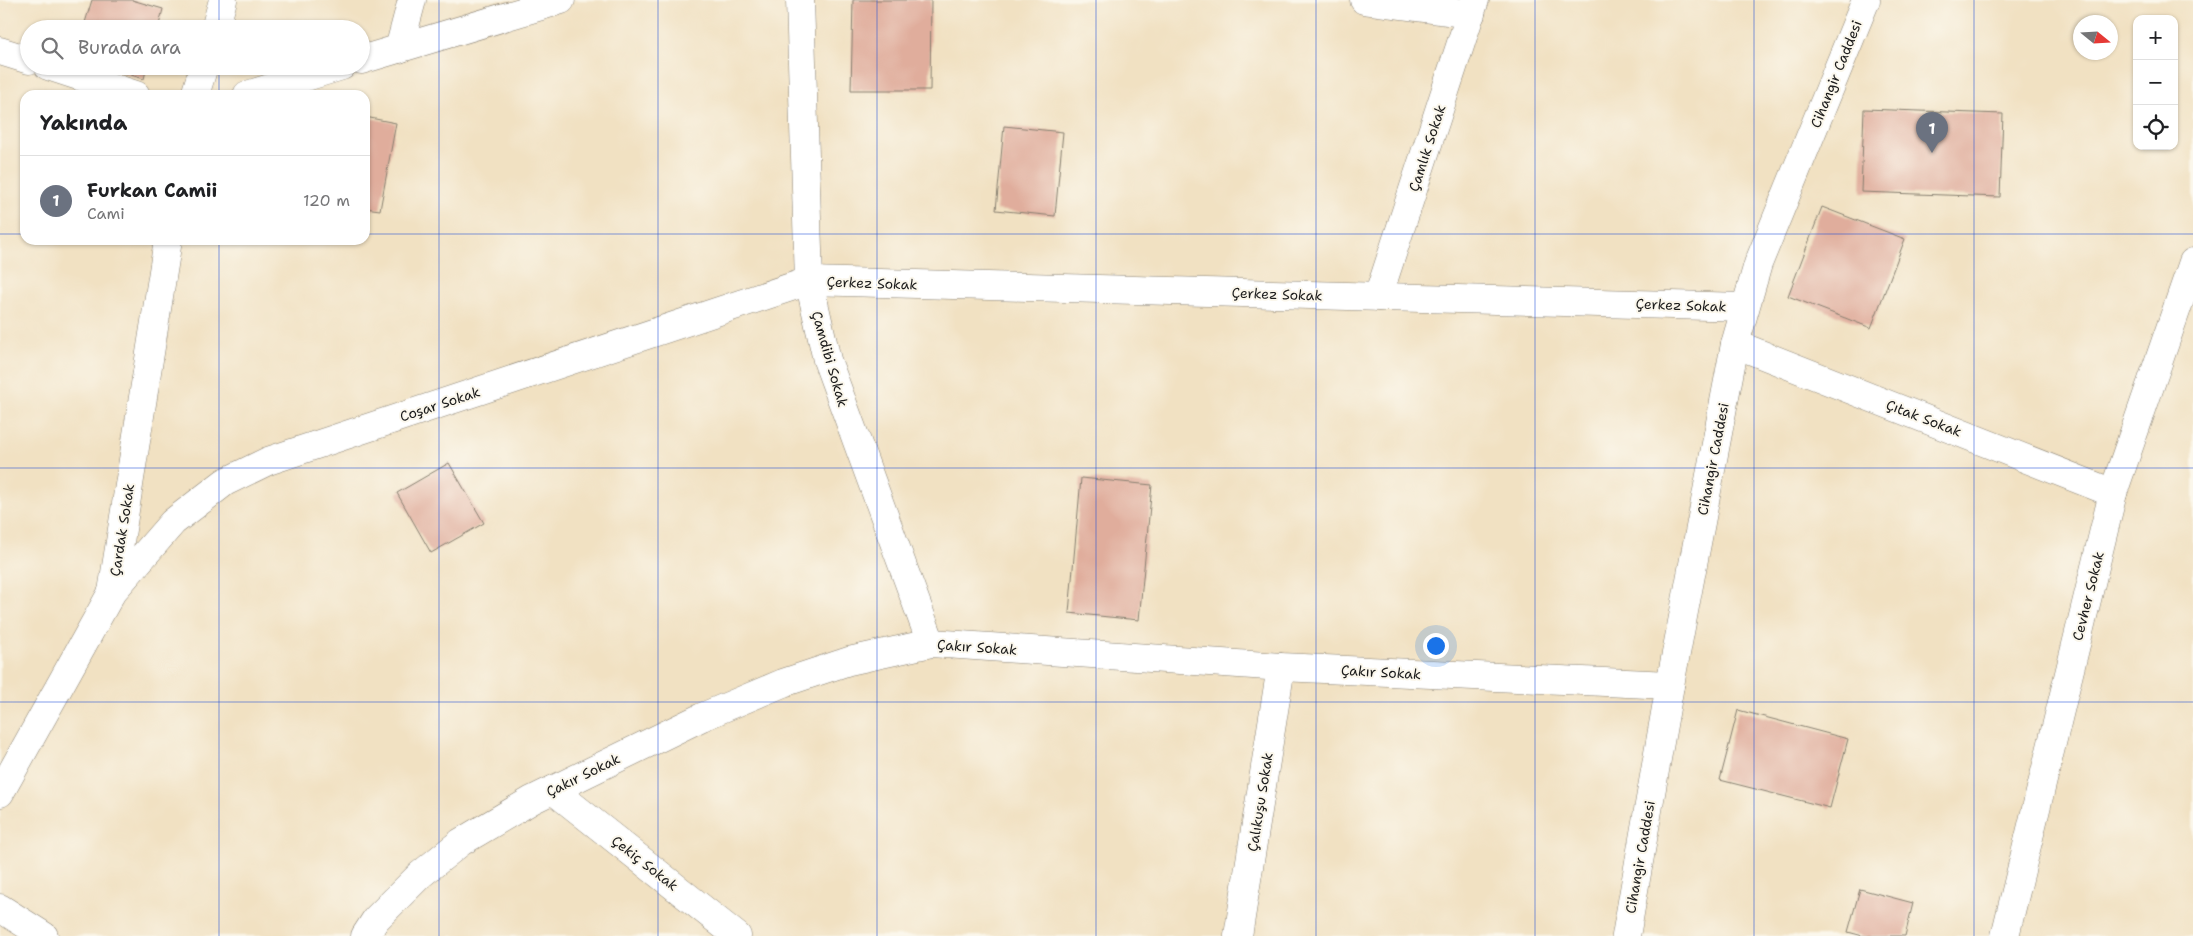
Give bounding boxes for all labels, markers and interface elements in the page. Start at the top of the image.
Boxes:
north arrow [2073,15,2118,60]
map controls [2133,15,2178,150]
button: + [2133,15,2178,60]
street label: Cihangir Caddesi [1806,18,1866,130]
search box [20,20,370,75]
icon: search [38,34,66,62]
text: Burada ara [78,35,181,60]
button: − [2133,60,2178,105]
street label: Çamlık Sokak [1405,102,1449,194]
button: locate [2133,105,2178,150]
text: Yakında [40,109,127,137]
pin: 1 [1916,112,1948,153]
text: Furkan Camii [87,178,217,203]
text: 1 [52,190,60,211]
text: 120 m [303,190,350,211]
text: Cami [87,203,125,224]
street label: Çerkez Sokak [826,272,918,294]
street label: Çerkez Sokak [1231,283,1323,305]
street label: Çerkez Sokak [1635,294,1727,316]
street label: Çamdibi Sokak [808,309,852,409]
street label: Coşar Sokak [398,383,482,425]
street label: Çıtak Sokak [1884,395,1964,441]
street label: Cihangir Caddesi [1693,401,1733,517]
street label: Çardak Sokak [106,482,138,578]
street label: Cevher Sokak [2068,550,2108,642]
your location [1423,633,1449,659]
street label: Çakır Sokak [936,635,1018,659]
street label: Çakır Sokak [1340,661,1422,683]
street label: Çakır Sokak [543,749,623,801]
street label: Çalıkuşu Sokak [1243,751,1277,853]
street label: Cihangir Caddesi [1621,799,1659,915]
street label: Çekiç Sokak [608,831,682,895]

